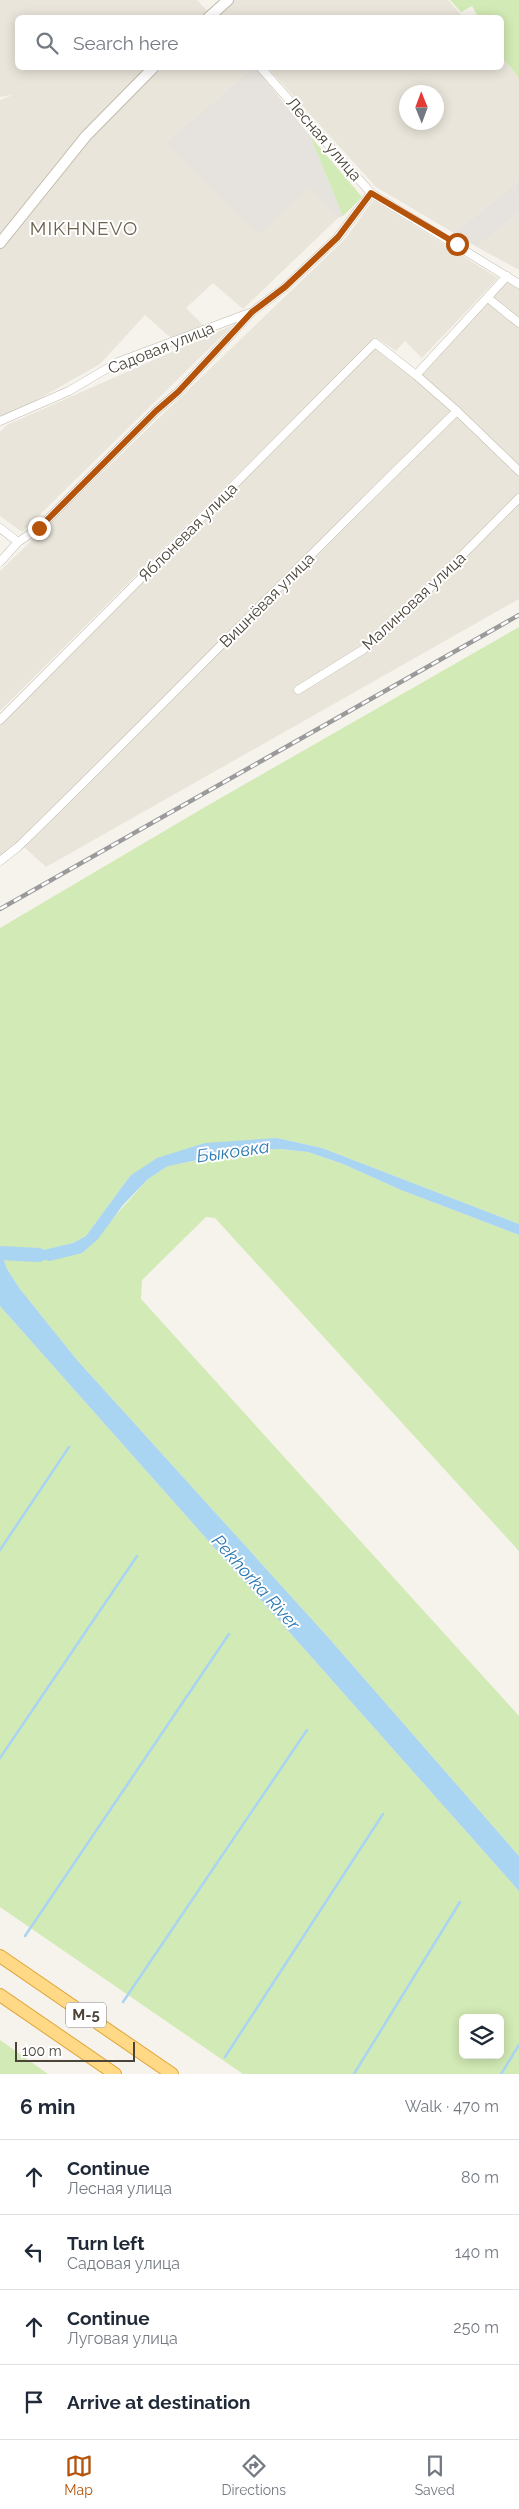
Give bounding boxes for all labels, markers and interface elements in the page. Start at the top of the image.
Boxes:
search box [15,15,504,70]
icon: search [33,29,61,57]
text: Search here [73,32,179,54]
north arrow [399,85,444,130]
street label: Лесная улица [282,93,366,185]
district label: MIKHNEVO [30,217,138,239]
route start [446,233,469,256]
street label: Садовая улица [105,318,217,378]
street label: Яблоневая улица [135,479,241,585]
route end [28,517,51,540]
street label: Малиновая улица [358,548,470,654]
street label: Вишнёвая улица [216,549,318,651]
water label: Быковка [195,1135,271,1167]
water label: Pekhorka River [208,1530,305,1635]
road number: М-5 [66,2002,106,2028]
map controls [459,2014,504,2059]
button: layers [459,2014,504,2059]
scale bar [15,2039,135,2062]
text: 100 m [22,2043,62,2059]
text: 6 min [20,2094,75,2119]
text: Walk · 470 m [405,2097,499,2116]
text: Continue [67,2157,150,2179]
icon: ahead [20,2163,48,2191]
text: 80 m [461,2168,499,2187]
text: Лесная улица [67,2179,172,2198]
text: Turn left [67,2232,144,2254]
icon: left [20,2238,48,2266]
text: 140 m [455,2243,499,2262]
text: Садовая улица [67,2254,180,2273]
text: Continue [67,2307,150,2329]
icon: ahead [20,2313,48,2341]
text: 250 m [453,2318,499,2337]
text: Луговая улица [67,2329,178,2348]
icon: arrive [20,2388,48,2416]
text: Arrive at destination [67,2391,251,2413]
tab: Map [64,2452,93,2498]
tab: Directions [221,2452,286,2498]
tab: Saved [415,2452,455,2498]

